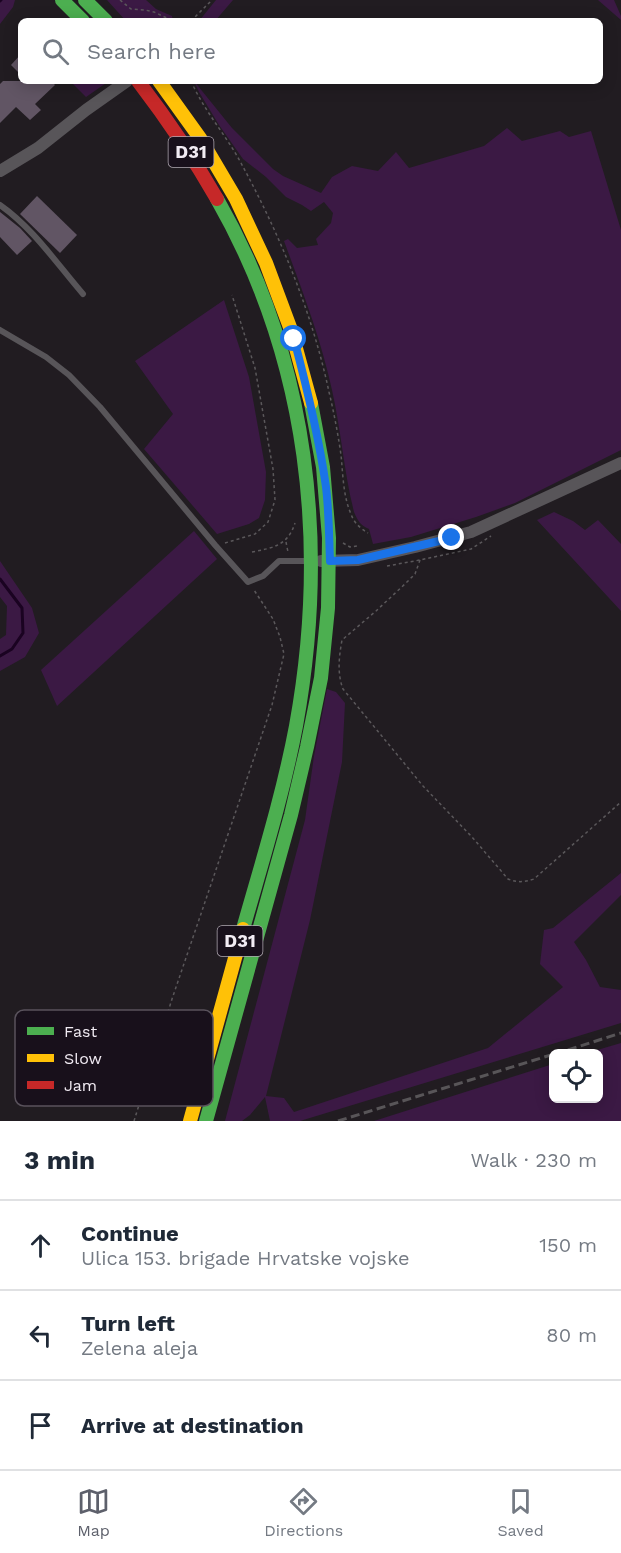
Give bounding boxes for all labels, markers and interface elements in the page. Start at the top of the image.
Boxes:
search box [18,18,603,84]
icon: search [39,35,72,68]
text: Search here [87,39,216,64]
road number: D31 [168,137,213,167]
route start [280,325,306,351]
route end [438,524,464,550]
road number: D31 [218,926,262,956]
legend [15,1010,213,1106]
text: Fast [64,1022,97,1041]
text: Slow [64,1049,102,1068]
map controls [549,1049,603,1103]
button: locate [549,1049,603,1103]
text: Jam [64,1076,97,1095]
text: 3 min [24,1145,95,1175]
text: Walk · 230 m [470,1148,597,1172]
text: Continue [81,1221,179,1246]
icon: ahead [24,1229,57,1262]
text: 150 m [539,1233,597,1257]
text: Ulica 153. brigade Hrvatske vojske [81,1246,409,1270]
text: Turn left [81,1311,175,1336]
icon: left [24,1319,57,1352]
text: 80 m [546,1323,597,1347]
text: Zelena aleja [81,1336,198,1360]
icon: arrive [24,1409,57,1442]
text: Arrive at destination [81,1413,304,1438]
tab: Map [77,1485,110,1540]
tab: Directions [264,1485,343,1540]
tab: Saved [497,1485,544,1540]

